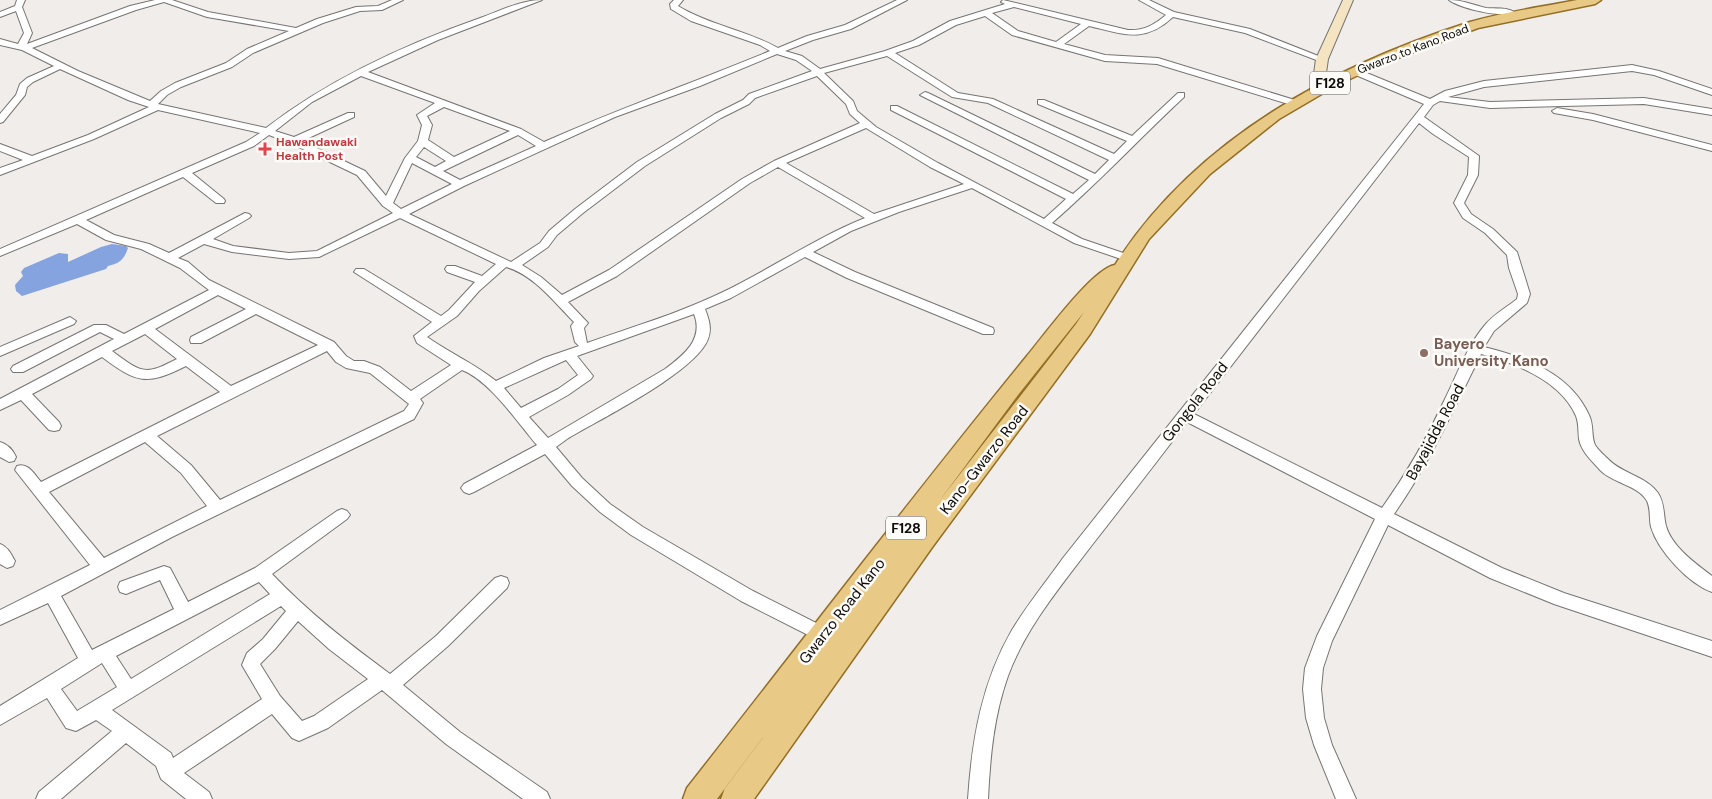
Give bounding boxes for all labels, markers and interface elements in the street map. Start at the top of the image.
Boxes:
street label: Gwarzo to Kano Road [1355,20,1471,78]
road number: F128 [1310,72,1350,95]
place label: Hawandawaki Health Post [276,134,357,164]
marker: Hawandawaki Health Post [258,142,272,156]
place label: Bayero University Kano [1434,334,1549,371]
marker: Bayero University Kano [1418,347,1430,359]
street label: Gongola Road [1157,358,1233,446]
street label: Bayajidda Road [1401,380,1469,484]
street label: Kano-Gwarzo Road [935,401,1033,519]
road number: F128 [886,516,926,540]
street label: Gwarzo Road Kano [794,554,890,668]

